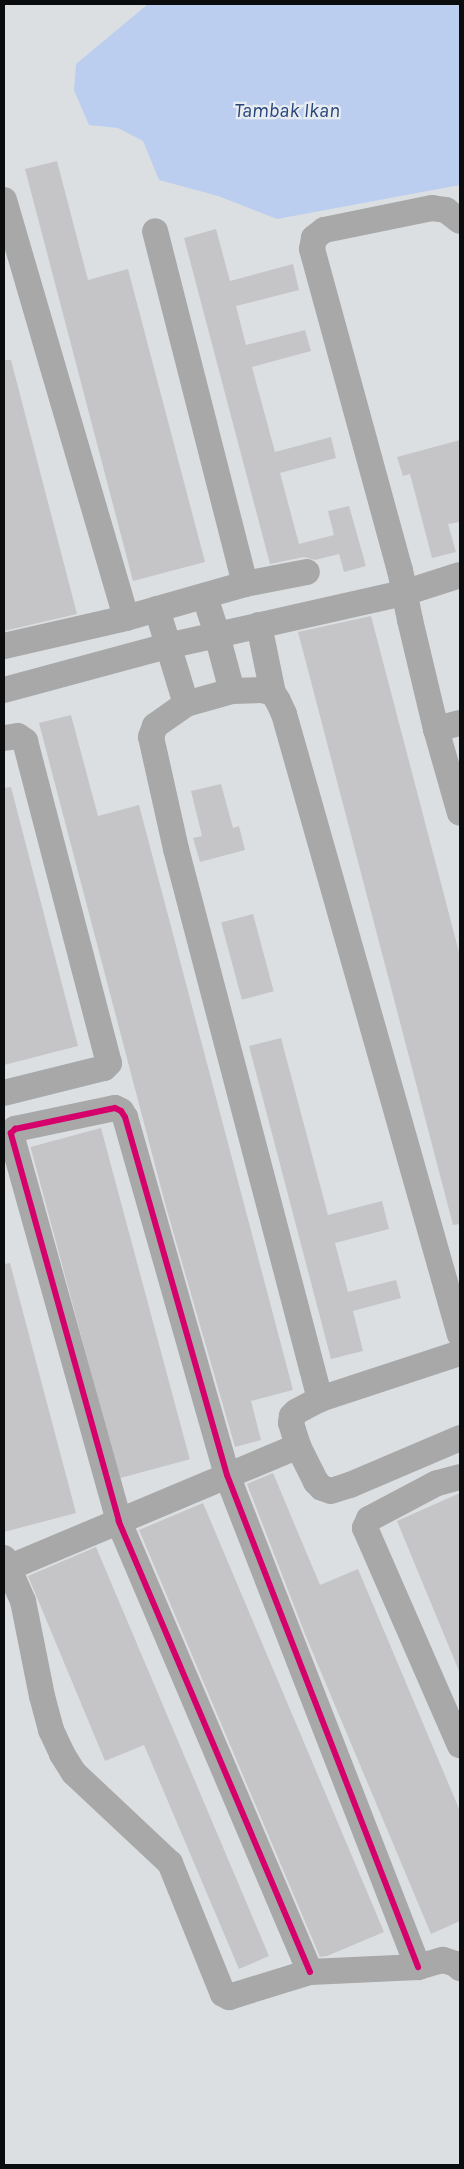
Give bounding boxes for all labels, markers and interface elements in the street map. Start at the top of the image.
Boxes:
water label: Tambak Ikan [234,98,340,122]

